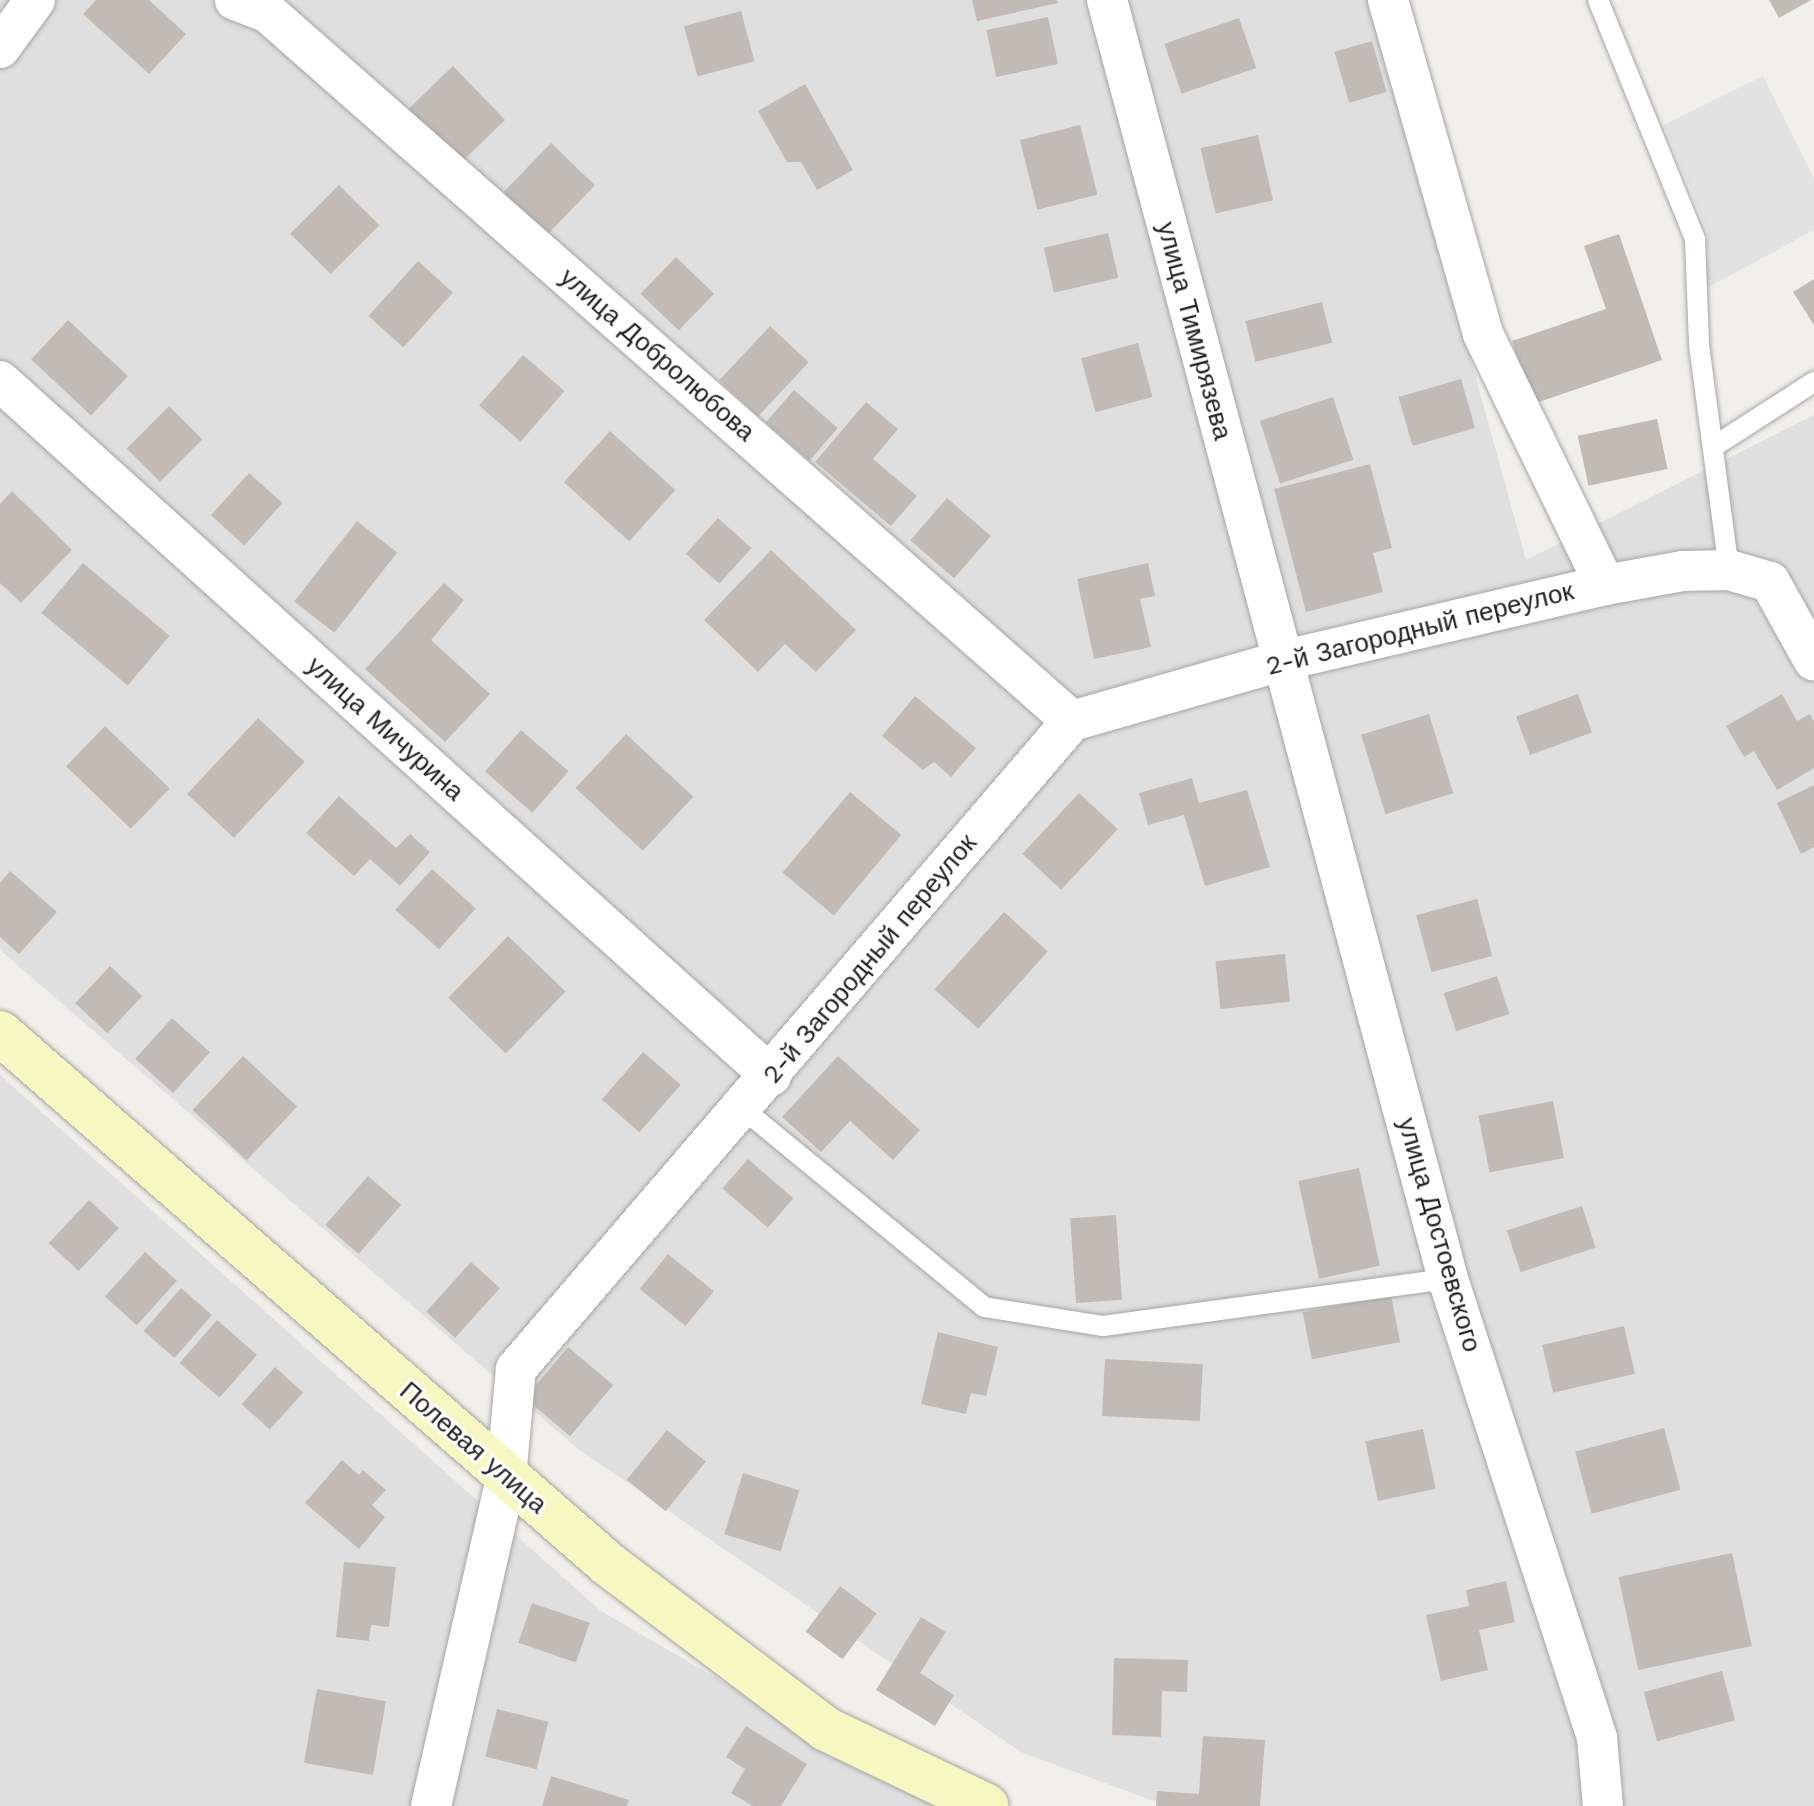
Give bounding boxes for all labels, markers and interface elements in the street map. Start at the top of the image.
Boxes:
street label: улица Тимирязева [1150,219,1238,443]
street label: улица Добролюбова [553,262,761,448]
street label: 2-й Загородный переулок [1263,576,1577,682]
street label: улица Мичурина [300,650,470,808]
street label: 2-й Загородный переулок [757,828,983,1090]
street label: улица Достоевского [1391,1114,1487,1356]
street label: Полевая улица [393,1376,553,1520]

